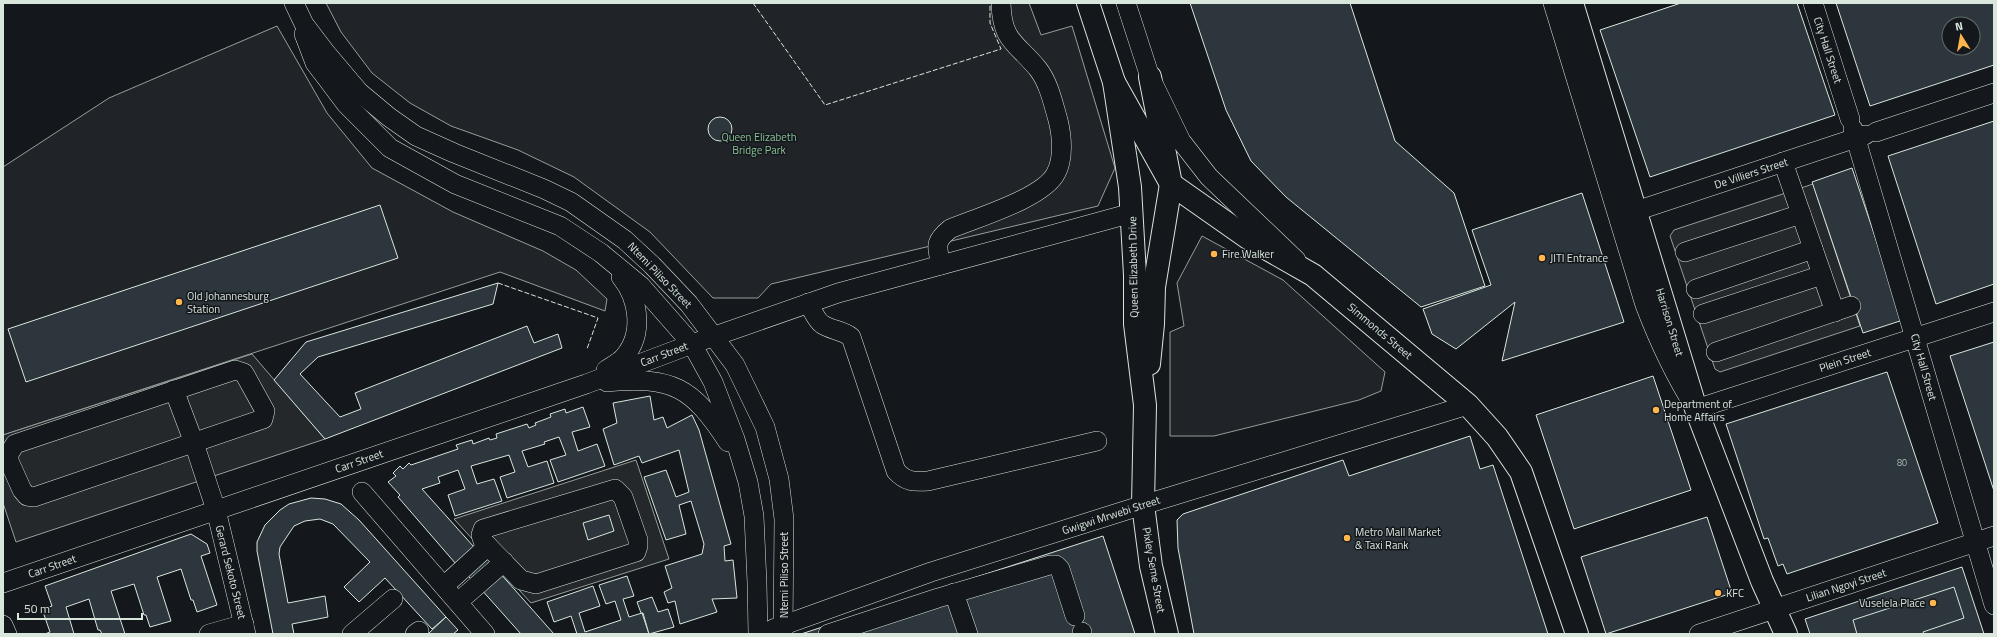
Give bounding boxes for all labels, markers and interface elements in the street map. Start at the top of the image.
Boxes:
street label: City Hall Street [1810,15,1846,85]
north arrow [1941,16,1981,56]
text: N [1954,18,1964,35]
park label: Queen Elizabeth Bridge Park [721,129,797,158]
street label: De Villiers Street [1712,154,1790,192]
street label: Queen Elizabeth Drive [1124,216,1142,318]
street label: Ntemi Piliso Street [624,238,696,312]
place label: Fire Walker [1222,246,1274,262]
marker: Fire Walker [1209,249,1219,259]
place label: JITI Entrance [1550,250,1609,266]
marker: JITI Entrance [1537,253,1547,263]
street label: Harrison Street [1652,286,1688,358]
place label: Old Johannesburg Station [187,288,269,317]
marker: Old Johannesburg Station [174,297,184,307]
street label: Simmonds Street [1344,299,1416,363]
street label: City Hall Street [1907,332,1941,402]
street label: Carr Street [638,338,690,370]
street label: Plein Street [1817,344,1873,376]
place label: Department of Home Affairs [1664,396,1732,425]
marker: Department of Home Affairs [1651,405,1661,415]
street label: Carr Street [333,445,385,477]
house number: 80 [1897,456,1907,469]
street label: Gwigwi Mrwebi Street [1060,492,1162,538]
street label: Gerard Sekoto Street [212,523,250,621]
place label: Metro Mall Market & Taxi Rank [1355,524,1441,553]
street label: Pixley Seme Street [1139,526,1169,614]
street label: Ntemi Piliso Street [776,532,792,618]
marker: Metro Mall Market & Taxi Rank [1342,533,1352,543]
street label: Carr Street [26,550,78,582]
street label: Lilian Ngoyi Street [1804,564,1888,606]
place label: KFC [1726,585,1744,601]
marker: KFC [1713,588,1723,598]
scale bar [18,595,142,621]
place label: Vuselela Place [1859,595,1925,611]
marker: Vuselela Place [1928,598,1938,608]
text: 50 m [24,599,50,618]

